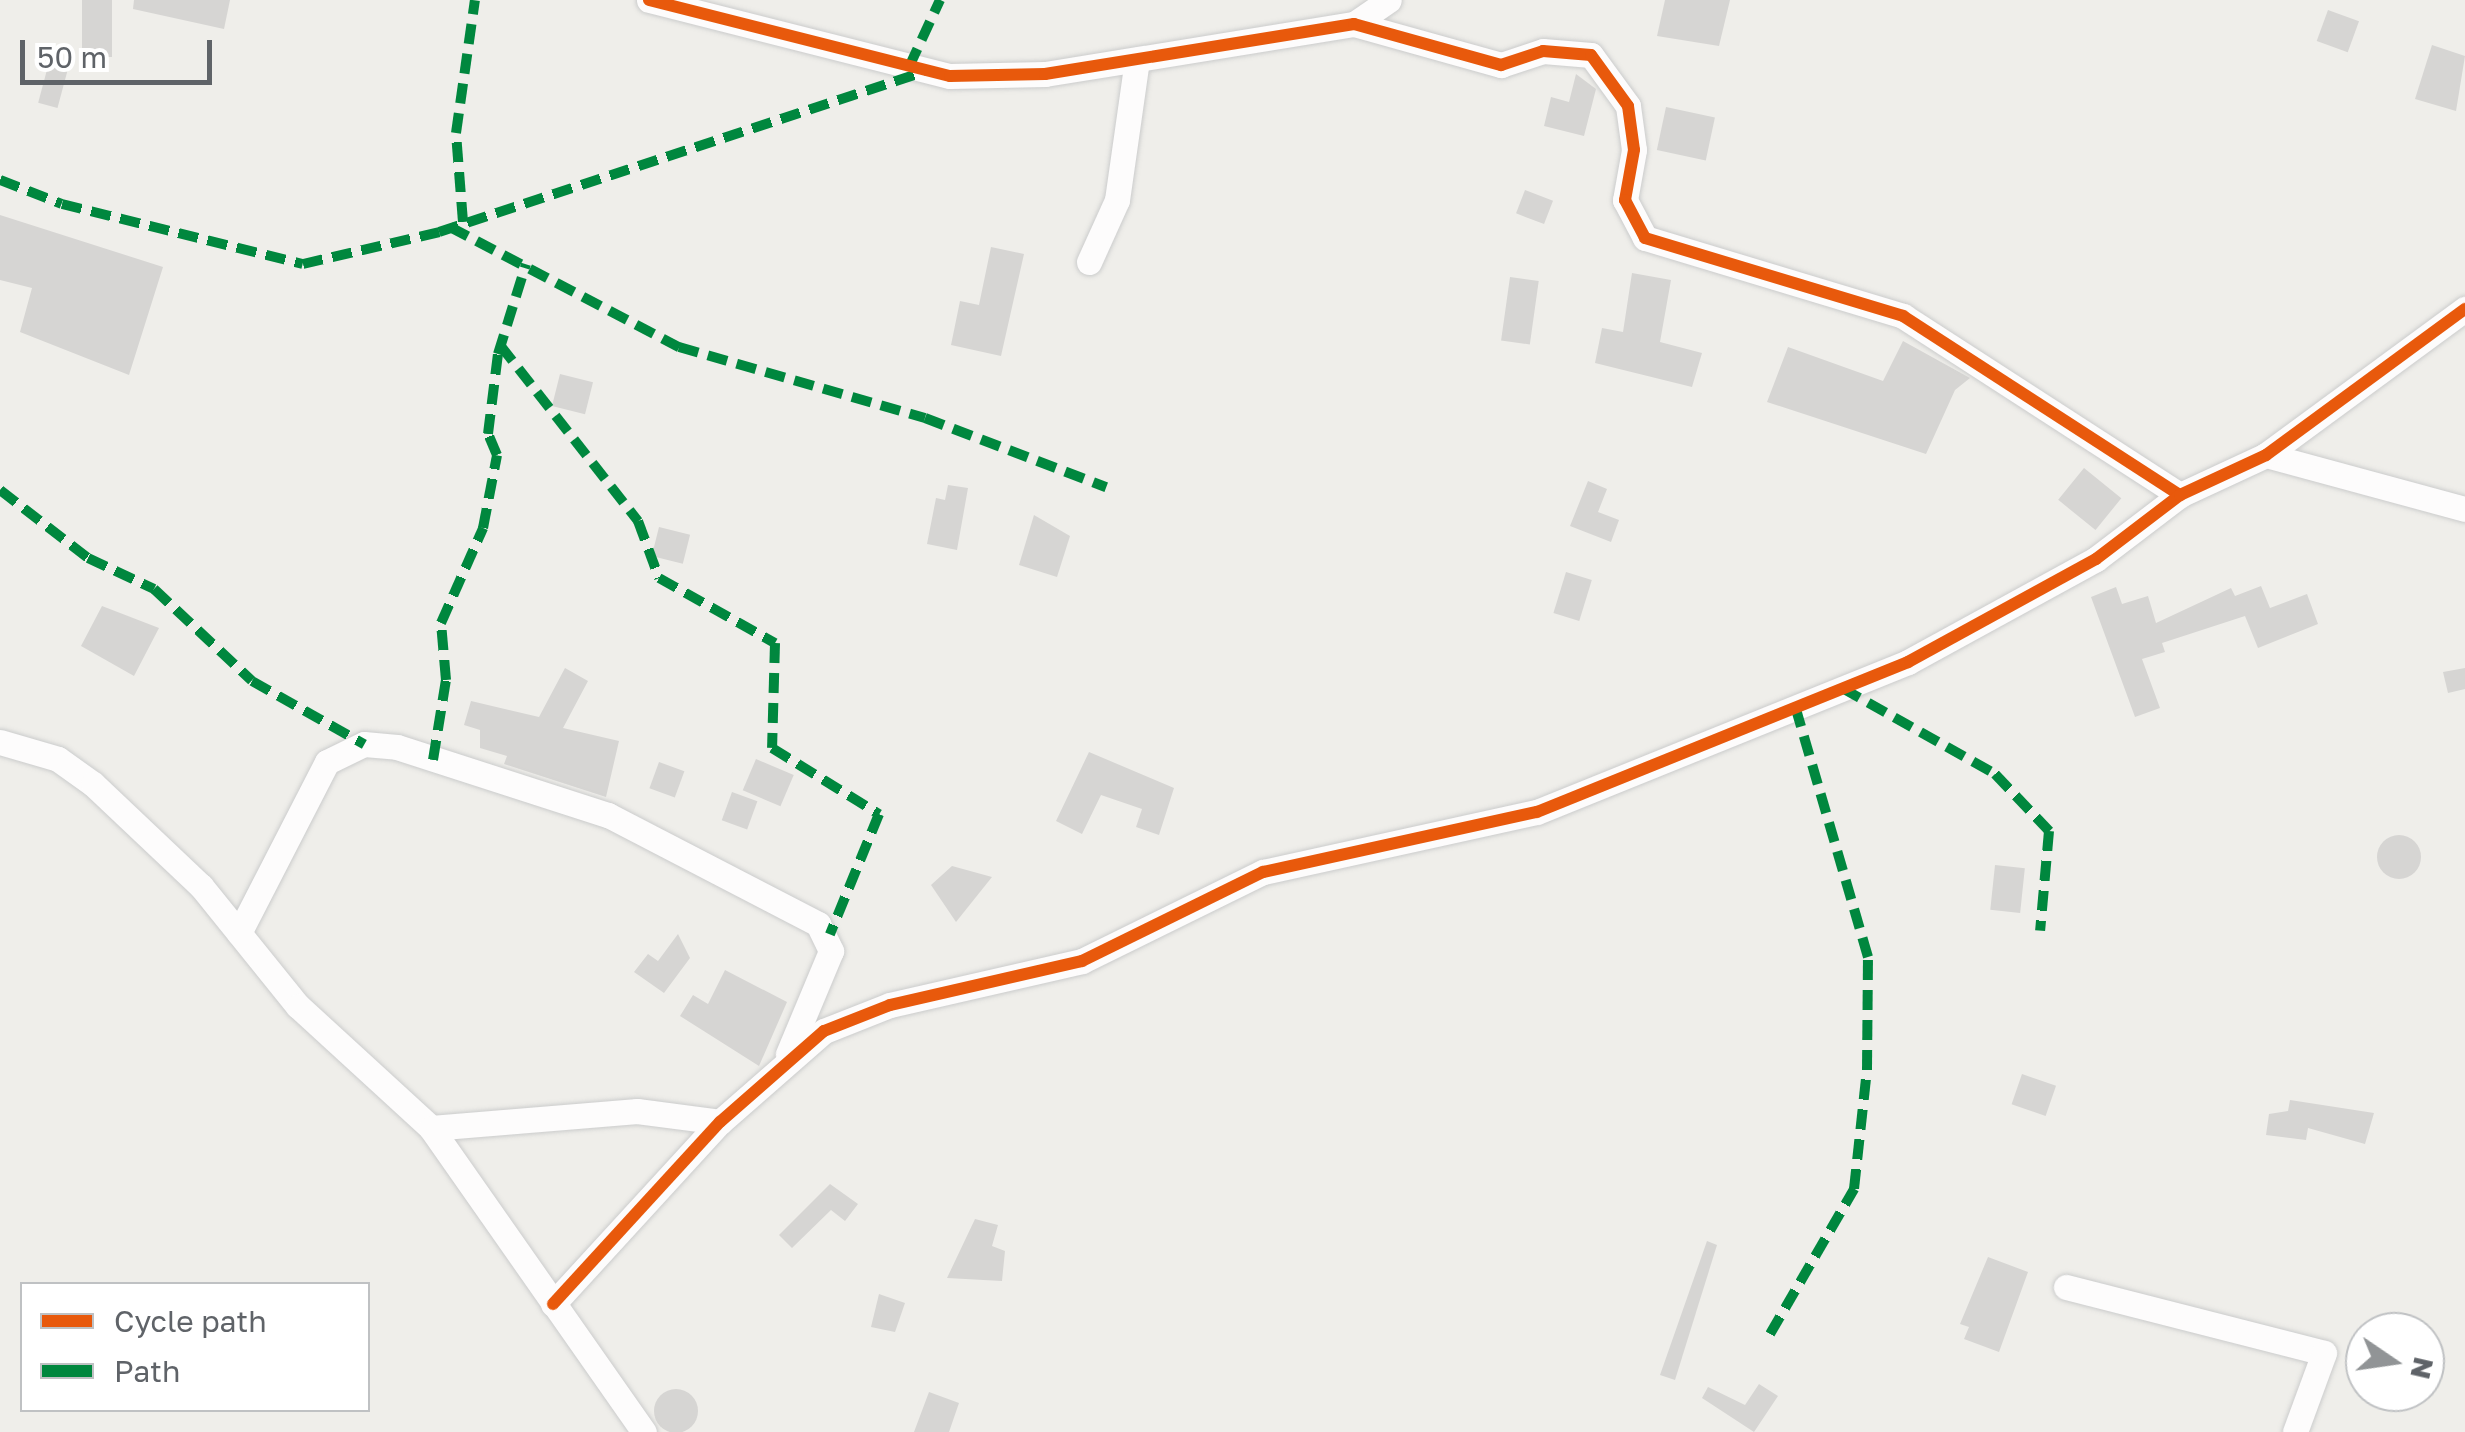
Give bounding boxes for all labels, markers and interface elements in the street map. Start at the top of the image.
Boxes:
scale bar [25,20,218,82]
text: 50 m [37,39,107,75]
legend [20,1282,370,1412]
text: Cycle path [114,1303,267,1339]
north arrow [2345,1312,2445,1412]
text: Path [114,1353,180,1389]
text: N [2404,1354,2441,1382]

